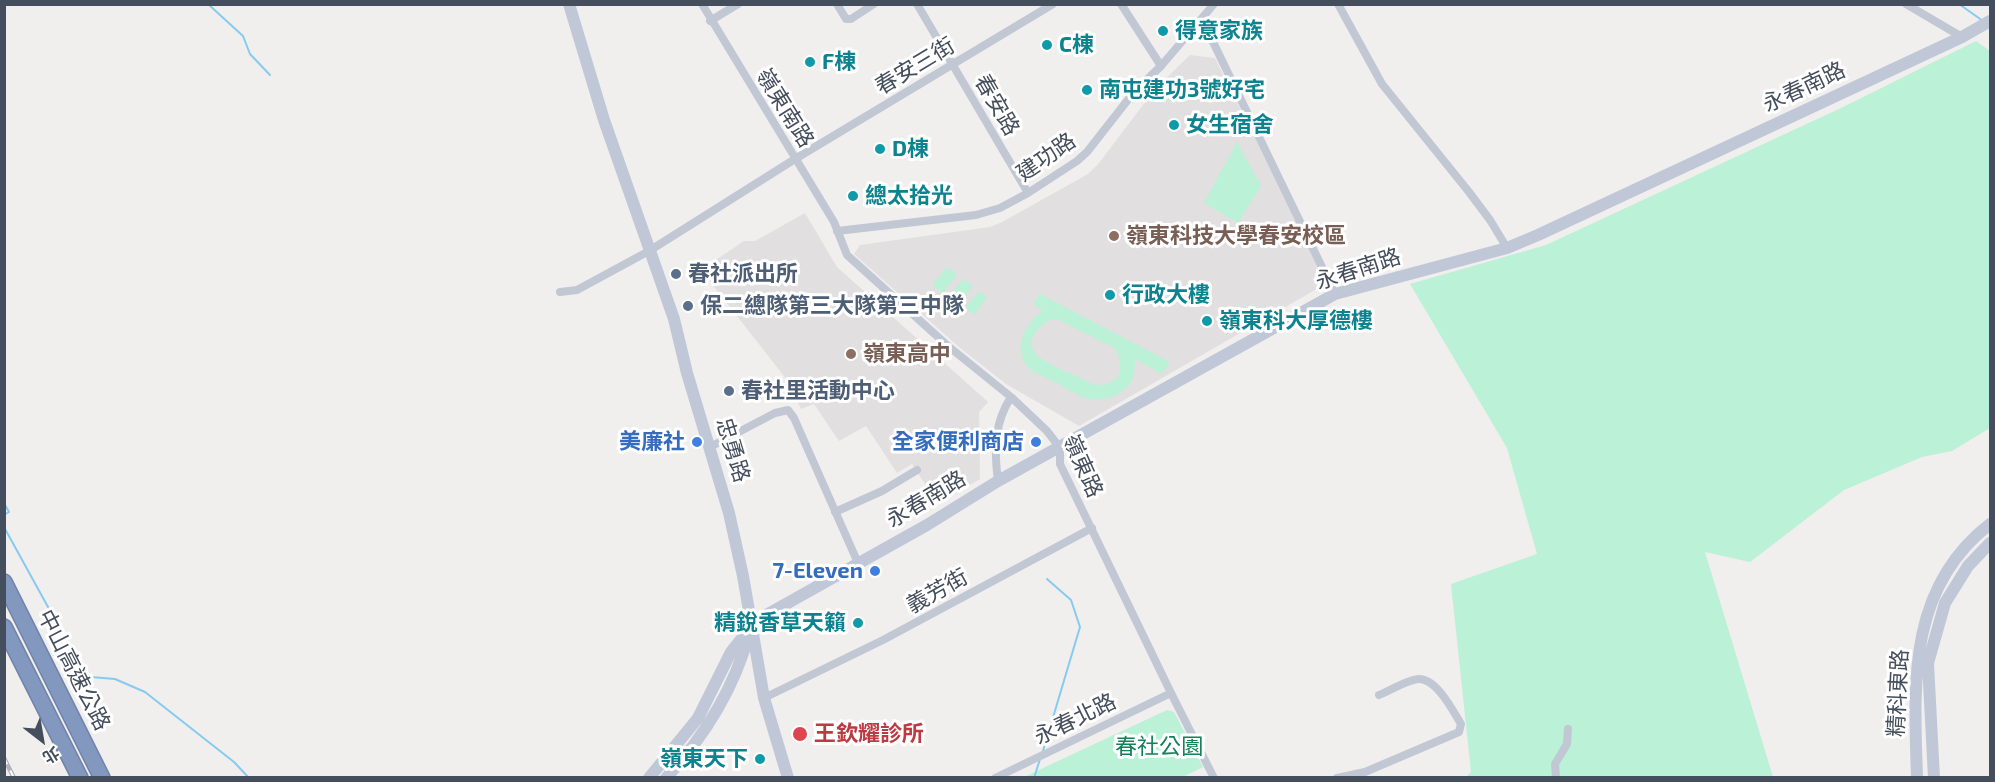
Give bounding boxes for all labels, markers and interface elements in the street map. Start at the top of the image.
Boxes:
place label: 得意家族 [1175,18,1263,44]
marker: 得意家族 [1156,24,1170,38]
street label: 春安三街 [870,32,960,100]
place label: C棟 [1059,32,1094,58]
marker: C棟 [1040,38,1054,52]
place label: F棟 [822,49,856,75]
marker: F棟 [803,55,817,69]
street label: 永春南路 [1759,56,1849,118]
street label: 嶺東南路 [750,64,820,152]
street label: 春安路 [969,70,1025,140]
place label: 南屯建功3號好宅 [1099,77,1265,103]
marker: 南屯建功3號好宅 [1080,83,1094,97]
place label: 女生宿舍 [1186,112,1274,138]
marker: 女生宿舍 [1167,118,1181,132]
street label: 建功路 [1011,127,1081,187]
place label: D棟 [892,136,929,162]
marker: D棟 [873,142,887,156]
place label: 總太拾光 [865,183,953,209]
marker: 總太拾光 [846,189,860,203]
place label: 嶺東科技大學春安校區 [1126,223,1346,249]
marker: 嶺東科技大學春安校區 [1107,229,1121,243]
street label: 永春南路 [1312,243,1404,295]
place label: 春社派出所 [688,261,798,287]
marker: 春社派出所 [669,267,683,281]
place label: 行政大樓 [1122,282,1210,308]
marker: 行政大樓 [1103,288,1117,302]
place label: 保二總隊第三大隊第三中隊 [700,293,964,319]
marker: 保二總隊第三大隊第三中隊 [681,299,695,313]
place label: 嶺東科大厚德樓 [1219,308,1373,334]
marker: 嶺東科大厚德樓 [1200,314,1214,328]
place label: 嶺東高中 [863,341,951,367]
marker: 嶺東高中 [844,347,858,361]
place label: 春社里活動中心 [741,378,895,404]
marker: 春社里活動中心 [722,384,736,398]
street label: 忠勇路 [711,415,755,485]
place label: 美廉社 [619,429,685,455]
place label: 全家便利商店 [892,429,1024,455]
street label: 嶺東路 [1058,430,1108,502]
marker: 美廉社 [690,435,704,449]
marker: 全家便利商店 [1029,435,1043,449]
street label: 永春南路 [881,465,971,533]
place label: 7-Eleven [773,558,863,584]
street label: 義芳街 [902,563,972,619]
marker: 7-Eleven [868,564,882,578]
street label: 中山高速公路 [32,605,116,735]
place label: 精銳香草天籟 [714,610,846,636]
marker: 精銳香草天籟 [851,616,865,630]
street label: 精科東路 [1883,648,1913,738]
street label: 永春北路 [1030,688,1120,750]
north arrow [12,710,72,770]
place label: 王欽耀診所 [814,721,924,747]
marker: 王欽耀診所 [791,725,809,743]
park label: 春社公園 [1115,734,1203,760]
text: 北 [40,744,63,768]
place label: 嶺東天下 [660,746,748,772]
marker: 嶺東天下 [753,752,767,766]

